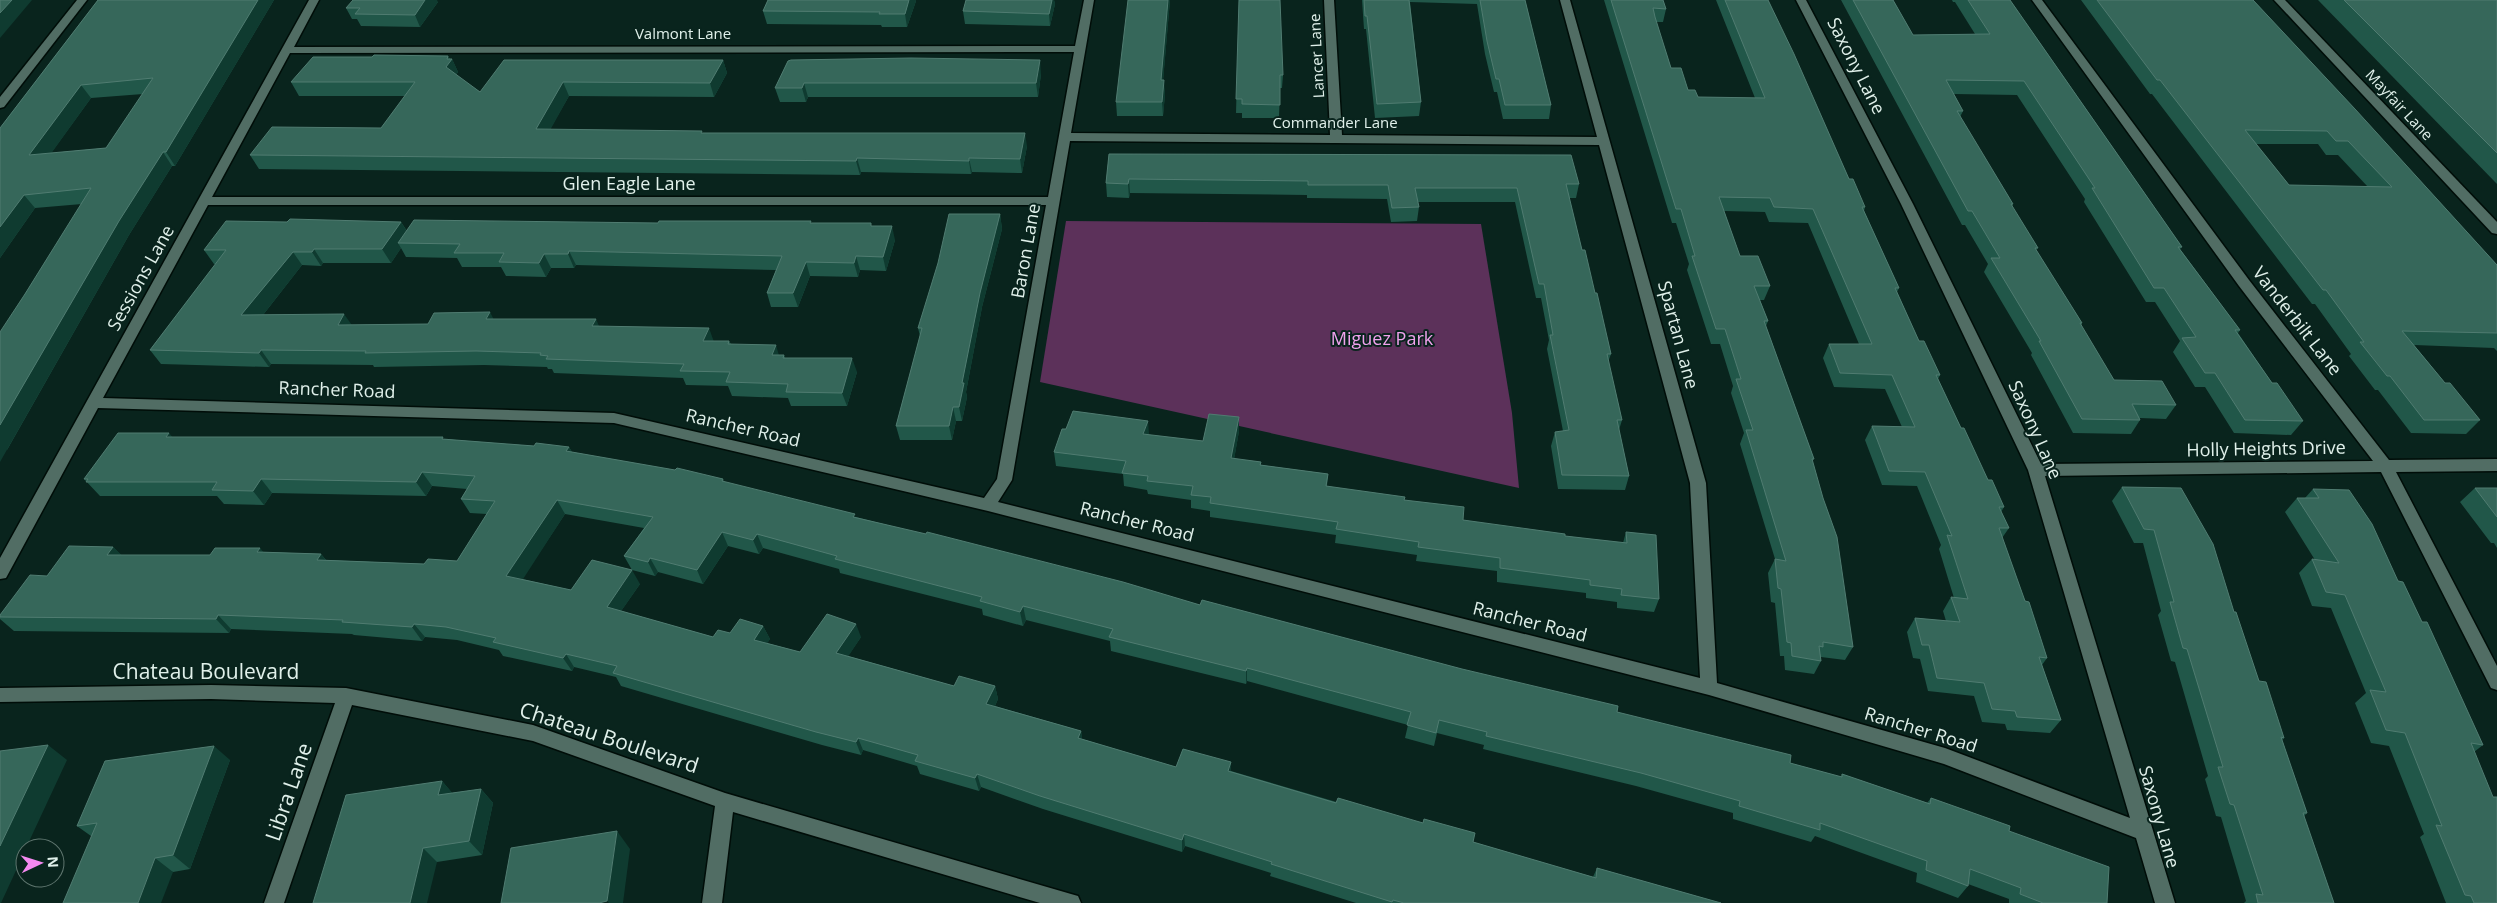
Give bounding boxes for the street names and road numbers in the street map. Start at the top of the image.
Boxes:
street label: Lancer Lane [1304,13,1328,99]
street label: Saxony Lane [1822,13,1892,118]
street label: Valmont Lane [635,23,731,43]
street label: Mayfair Lane [2362,64,2438,144]
street label: Commander Lane [1272,112,1398,132]
street label: Glen Eagle Lane [562,171,696,195]
street label: Baron Lane [1005,201,1045,300]
street label: Sessions Lane [101,220,179,335]
street label: Vanderbilt Lane [2248,261,2348,380]
street label: Spartan Lane [1653,278,1705,391]
street label: Rancher Road [278,375,396,403]
street label: Saxony Lane [2004,377,2068,483]
street label: Rancher Road [684,402,803,452]
street label: Holly Heights Drive [2186,435,2346,461]
street label: Rancher Road [1078,495,1197,547]
street label: Rancher Road [1471,595,1590,647]
street label: Chateau Boulevard [113,657,299,685]
street label: Chateau Boulevard [516,695,702,779]
street label: Rancher Road [1862,700,1981,758]
street label: Libra Lane [258,739,318,845]
street label: Saxony Lane [2134,763,2186,871]

